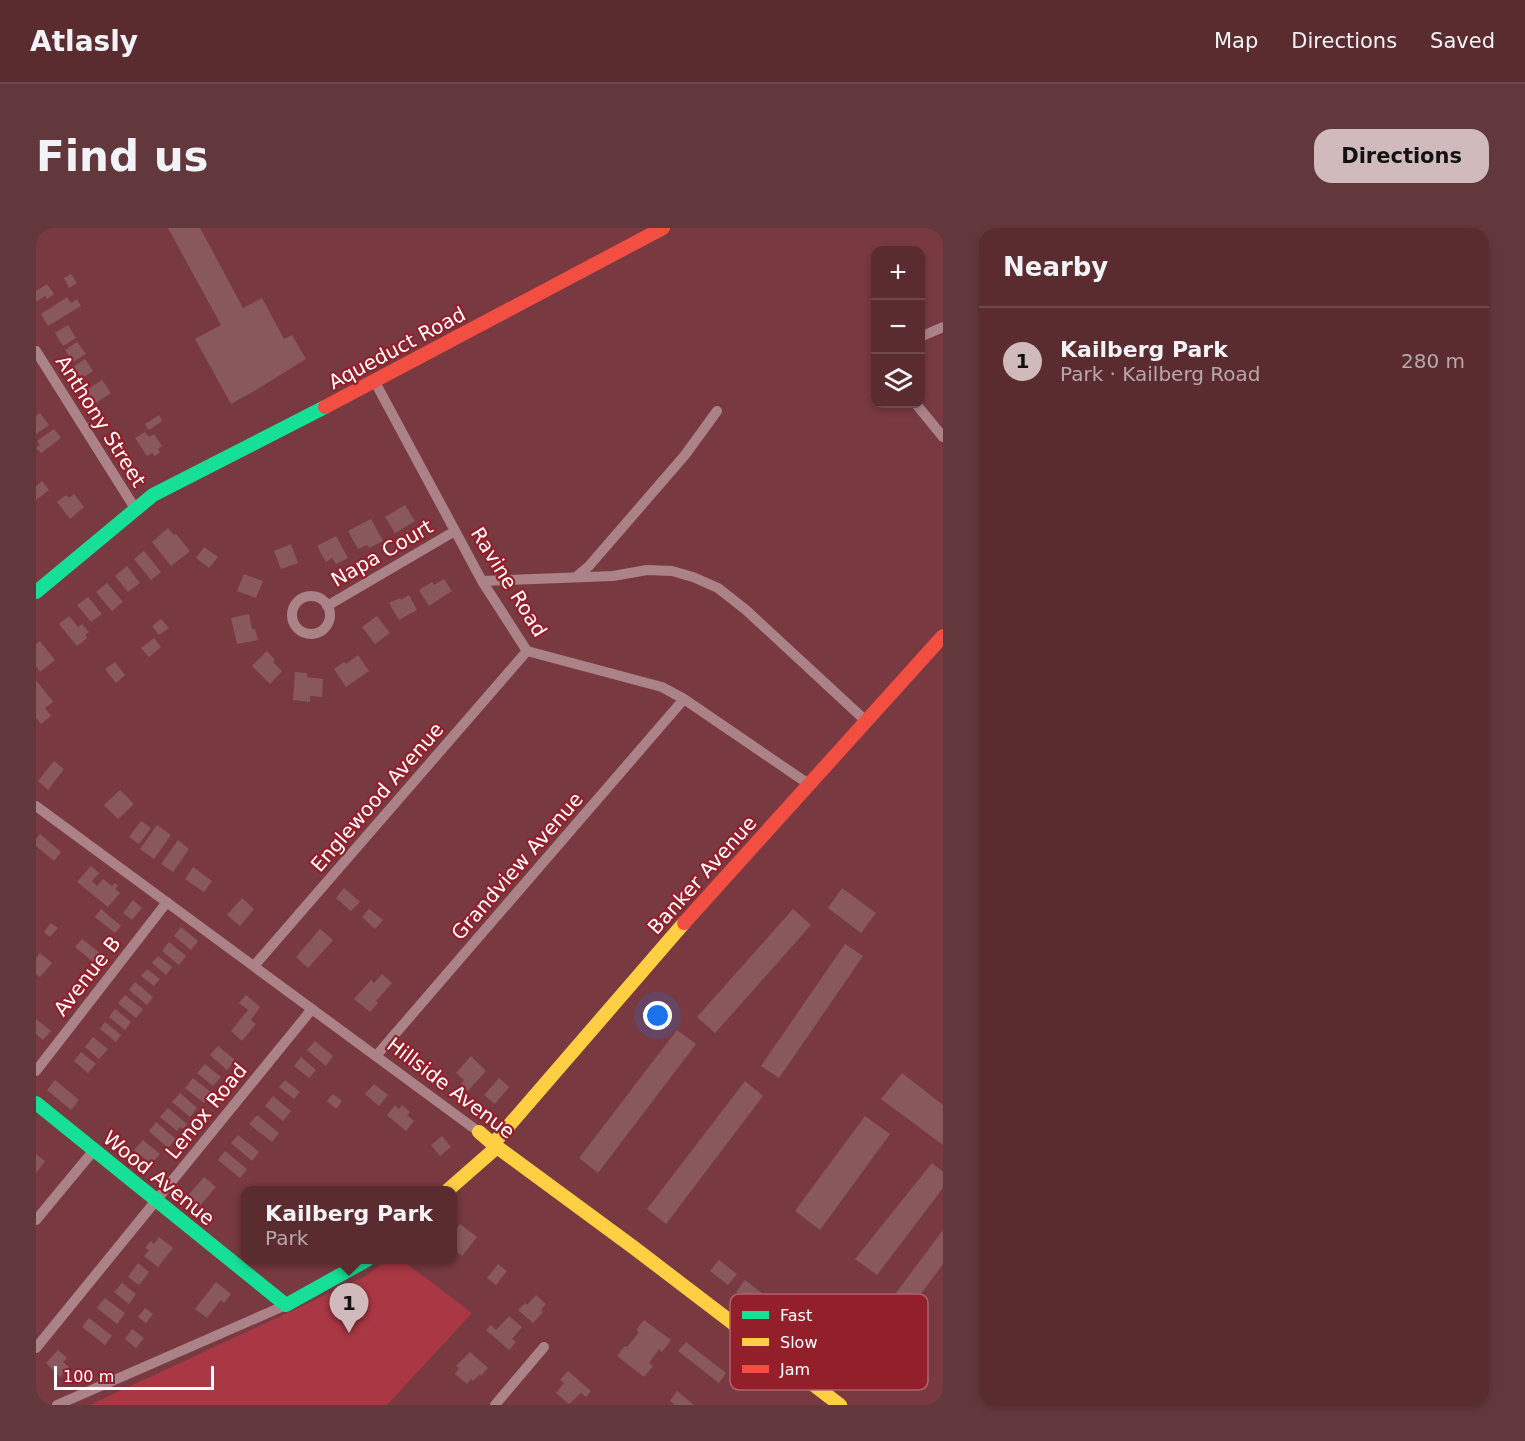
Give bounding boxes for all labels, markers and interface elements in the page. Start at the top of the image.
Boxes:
text: Atlasly [30,25,138,58]
text: Map [1214,29,1258,53]
text: Directions [1291,29,1397,53]
text: Saved [1430,29,1495,53]
button: Directions [1314,129,1489,183]
text: Find us [36,132,209,181]
map controls [871,246,925,408]
button: + [871,246,925,300]
text: Nearby [1003,252,1108,282]
button: − [871,300,925,354]
street label: Aqueduct Road [324,302,470,394]
text: Kailberg Park [1060,337,1228,362]
text: 1 [1016,349,1029,373]
text: 280 m [1401,349,1465,373]
street label: Anthony Street [51,351,151,491]
button: layers [871,354,925,408]
text: Park · Kailberg Road [1060,362,1261,386]
street label: Napa Court [327,514,437,592]
street label: Ravine Road [466,523,552,641]
street label: Englewood Avenue [306,717,448,877]
street label: Grandview Avenue [446,787,588,945]
street label: Banker Avenue [643,811,761,939]
street label: Avenue B [48,931,126,1021]
your location [643,1001,672,1030]
street label: Hillside Avenue [383,1032,519,1144]
street label: Lenox Road [160,1058,252,1164]
street label: Wood Avenue [98,1126,220,1230]
popup [241,1186,457,1264]
text: Kailberg Park [265,1201,433,1226]
text: Park [265,1226,308,1250]
pin: 1 [330,1284,368,1333]
legend [730,1294,928,1390]
text: Fast [780,1306,812,1325]
text: Slow [780,1333,817,1352]
text: Jam [779,1360,810,1379]
scale bar [54,1363,214,1390]
text: 100 m [63,1367,114,1386]

